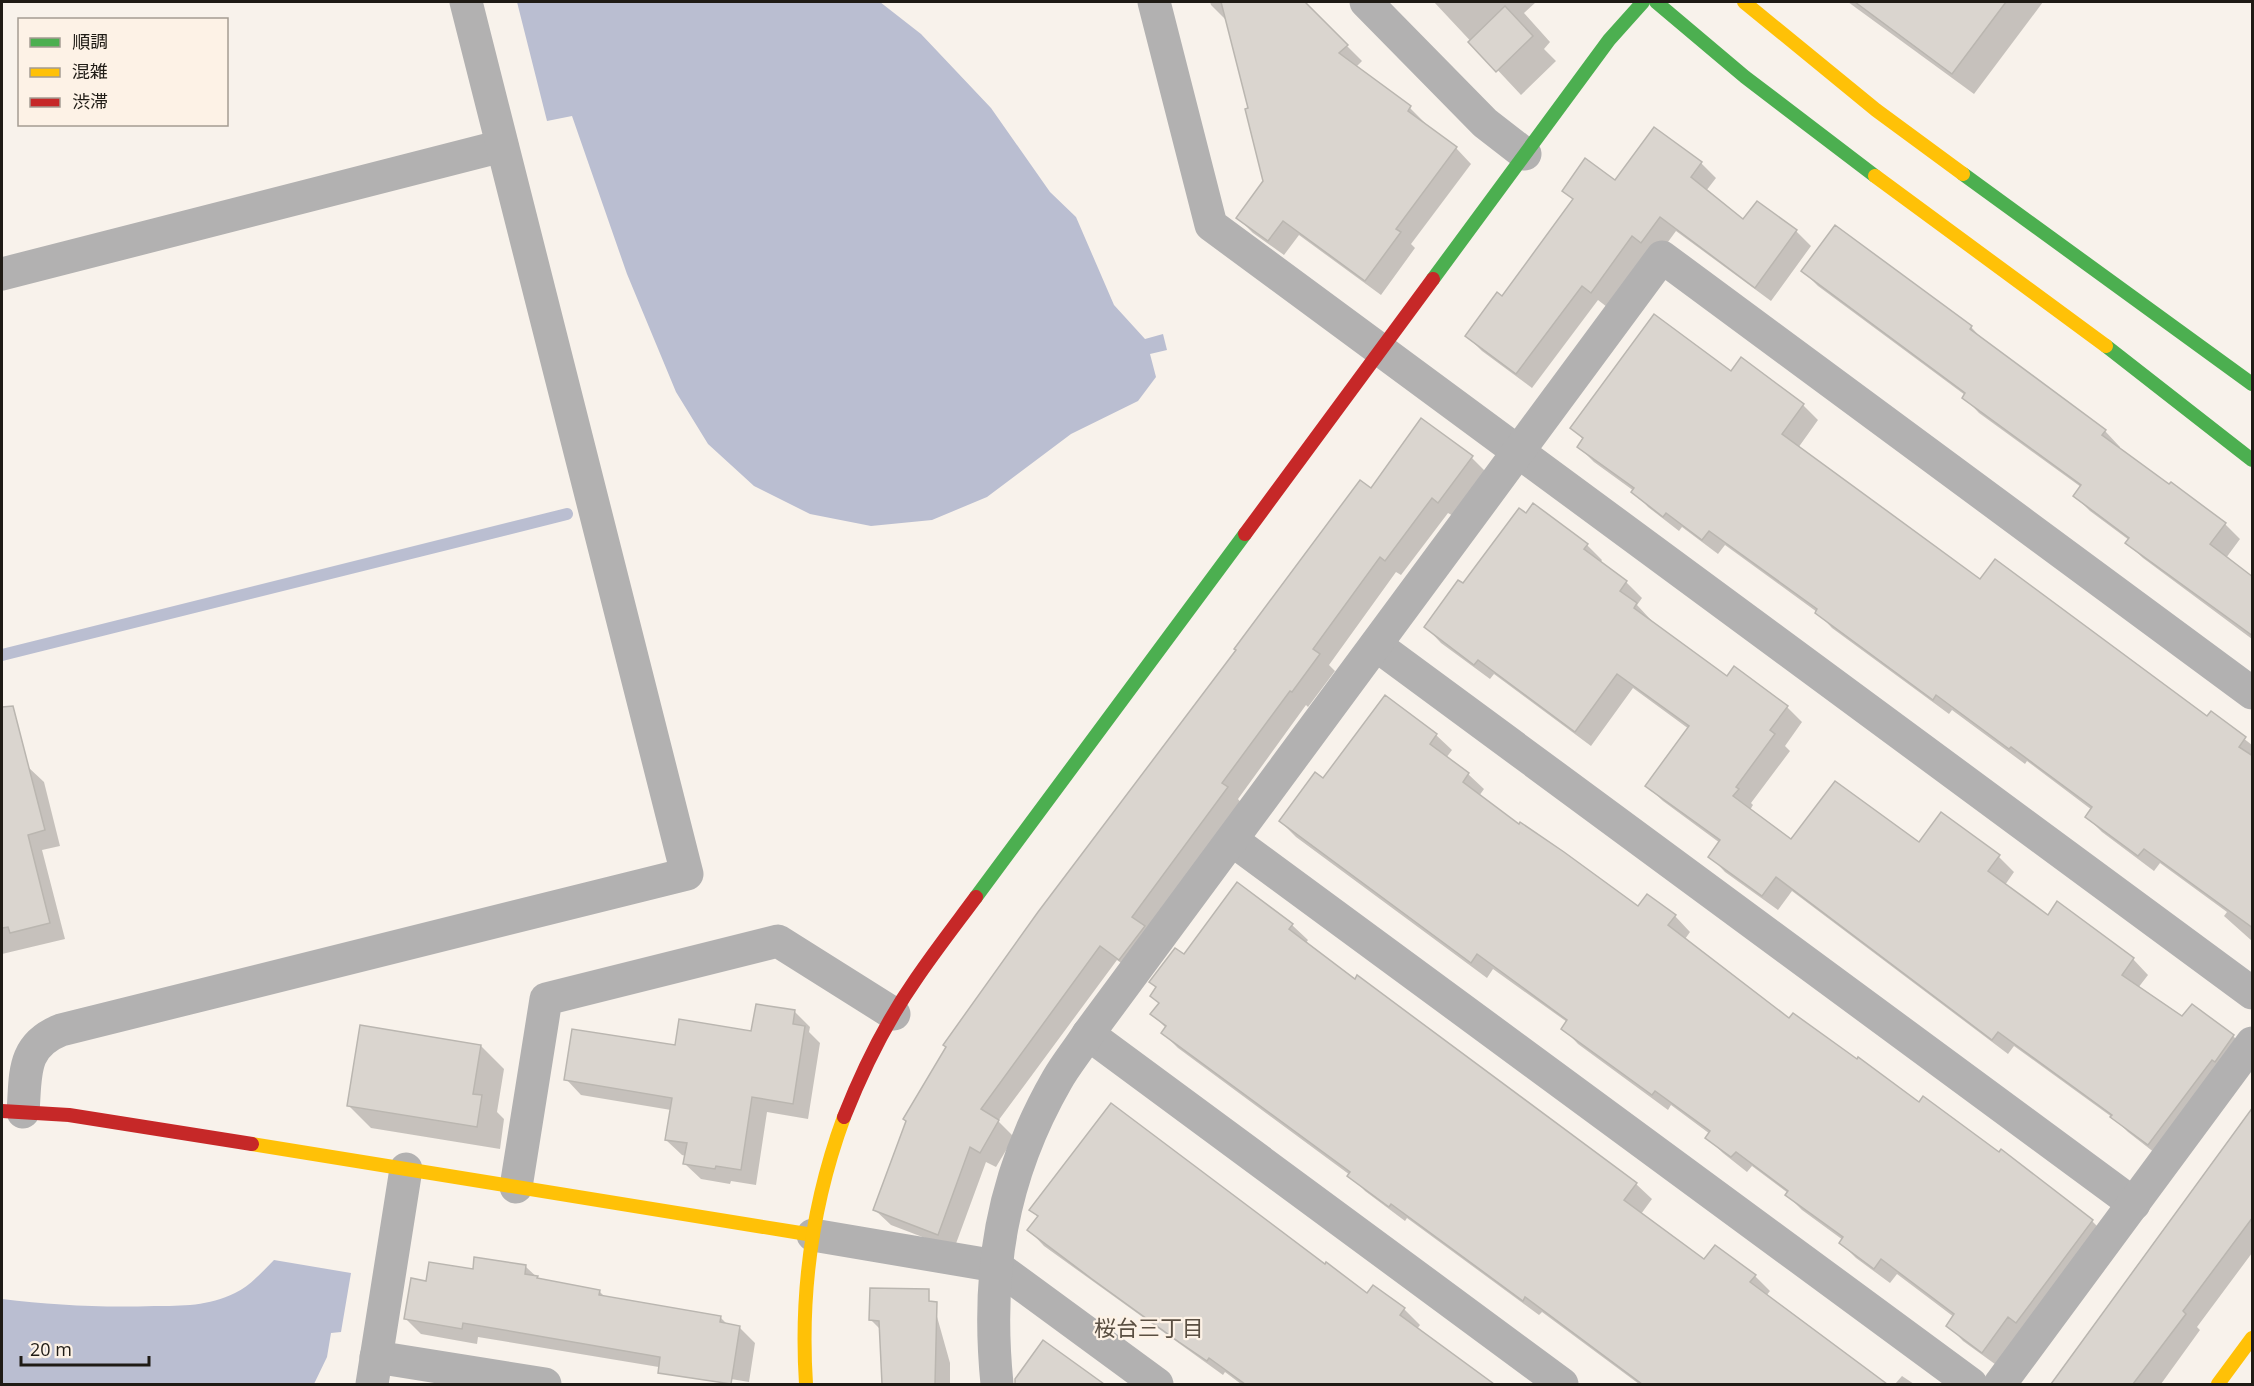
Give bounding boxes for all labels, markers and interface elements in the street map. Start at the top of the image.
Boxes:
legend [18,18,228,126]
text: 順調 [72,29,108,53]
text: 混雑 [72,59,108,83]
text: 渋滞 [72,89,108,113]
district label: 桜台三丁目 [1094,1312,1204,1342]
scale bar [21,1329,148,1367]
text: 20 m [30,1337,72,1361]

